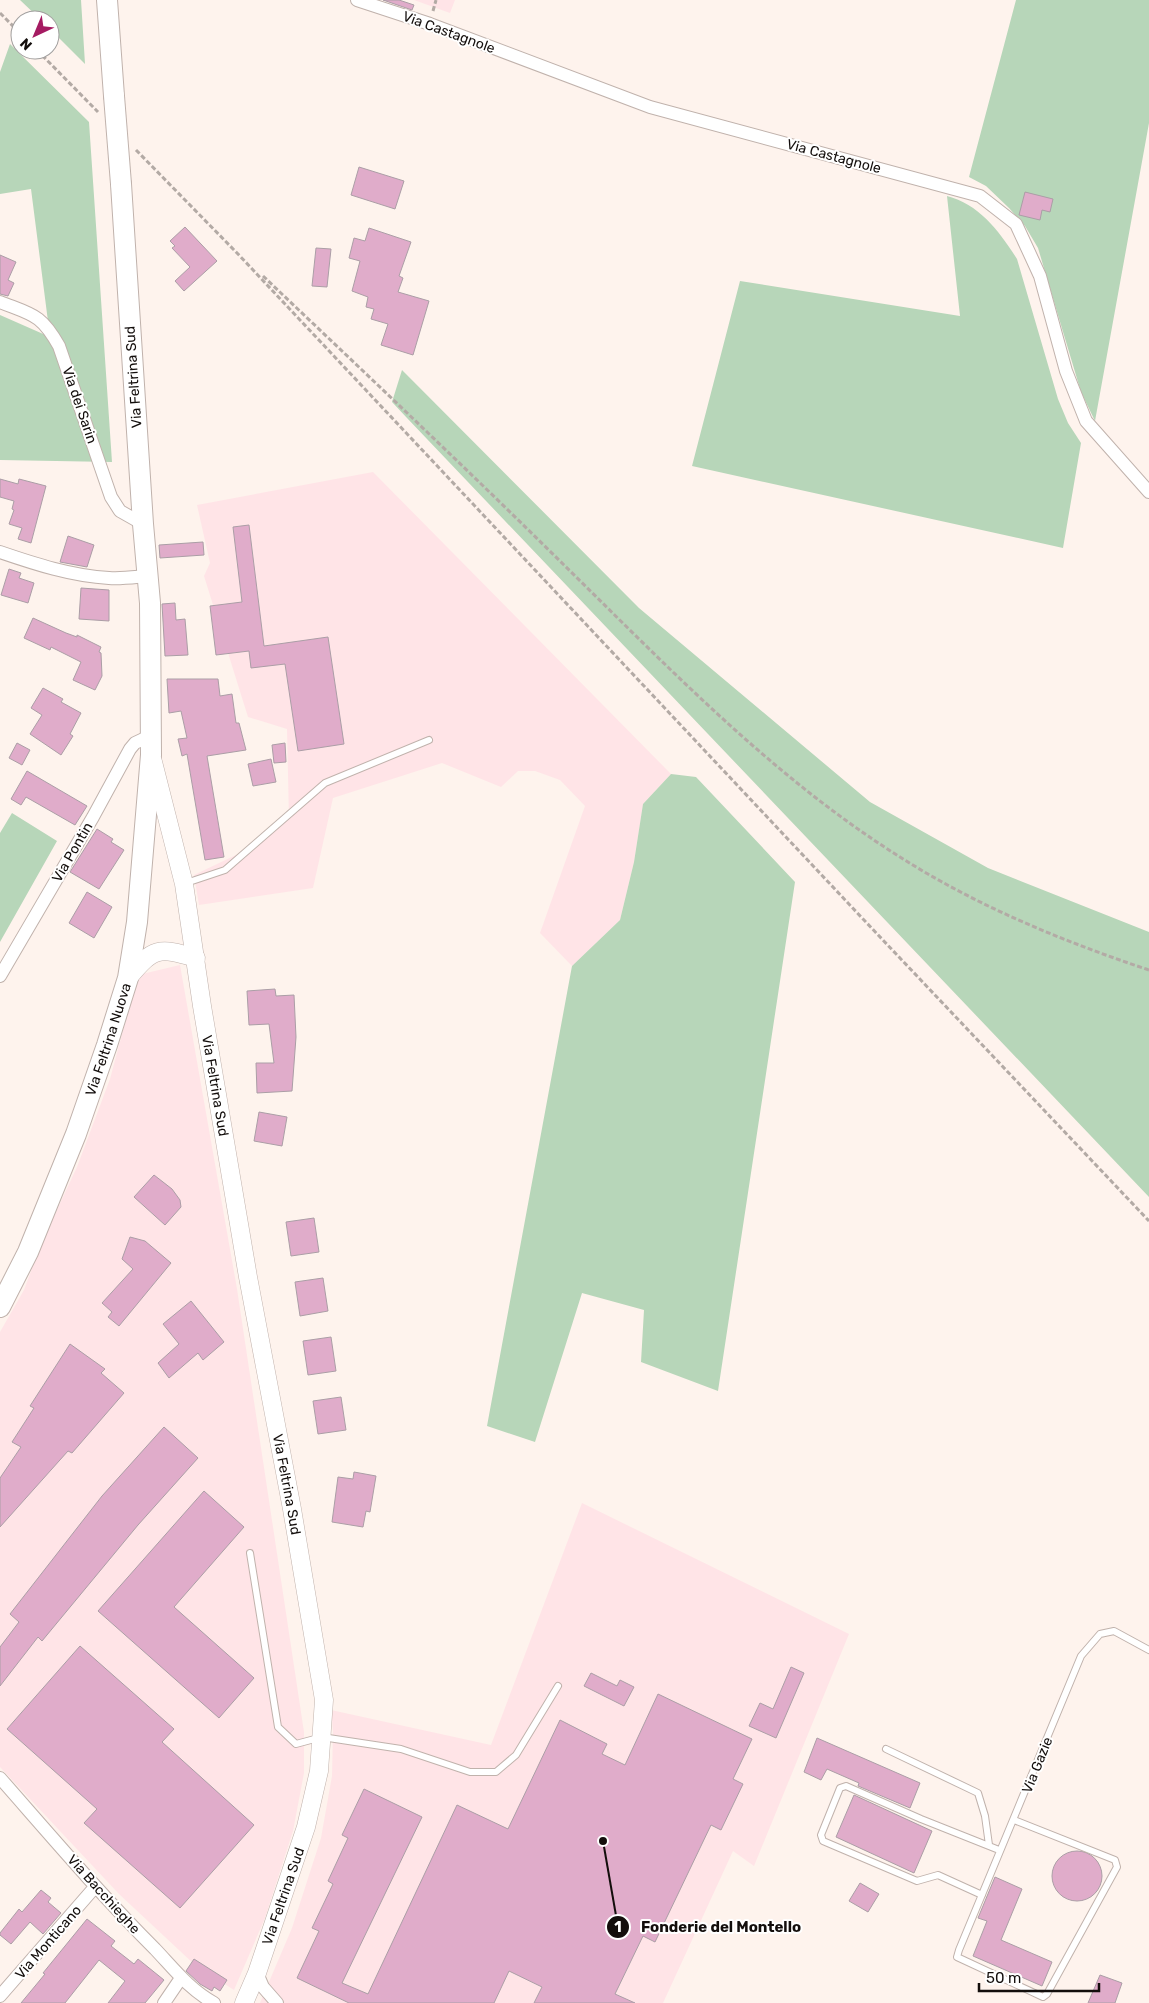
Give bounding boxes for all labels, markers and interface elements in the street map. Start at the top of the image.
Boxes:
street label: Via Castagnole [400,8,498,57]
north arrow [10,10,60,60]
text: N [17,34,36,54]
street label: Via Castagnole [785,136,883,177]
street label: Via Feltrina Sud [121,325,146,429]
street label: Via dei Sarin [58,364,101,446]
street label: Via Pontin [48,819,96,885]
street label: Via Feltrina Nuova [82,981,135,1098]
street label: Via Feltrina Sud [198,1034,232,1138]
street label: Via Feltrina Sud [269,1432,304,1536]
street label: Via Gazie [1018,1734,1057,1796]
street label: Via Feltrina Sud [259,1845,308,1947]
street label: Via Bacchieghe [64,1851,144,1938]
street label: Via Monticano [12,1902,85,1983]
callout: Fonderie del Montello [606,1912,811,1942]
text: 1 [614,1918,622,1936]
text: Fonderie del Montello [641,1918,801,1936]
scale bar [979,1960,1099,1992]
text: 50 m [986,1969,1021,1987]

